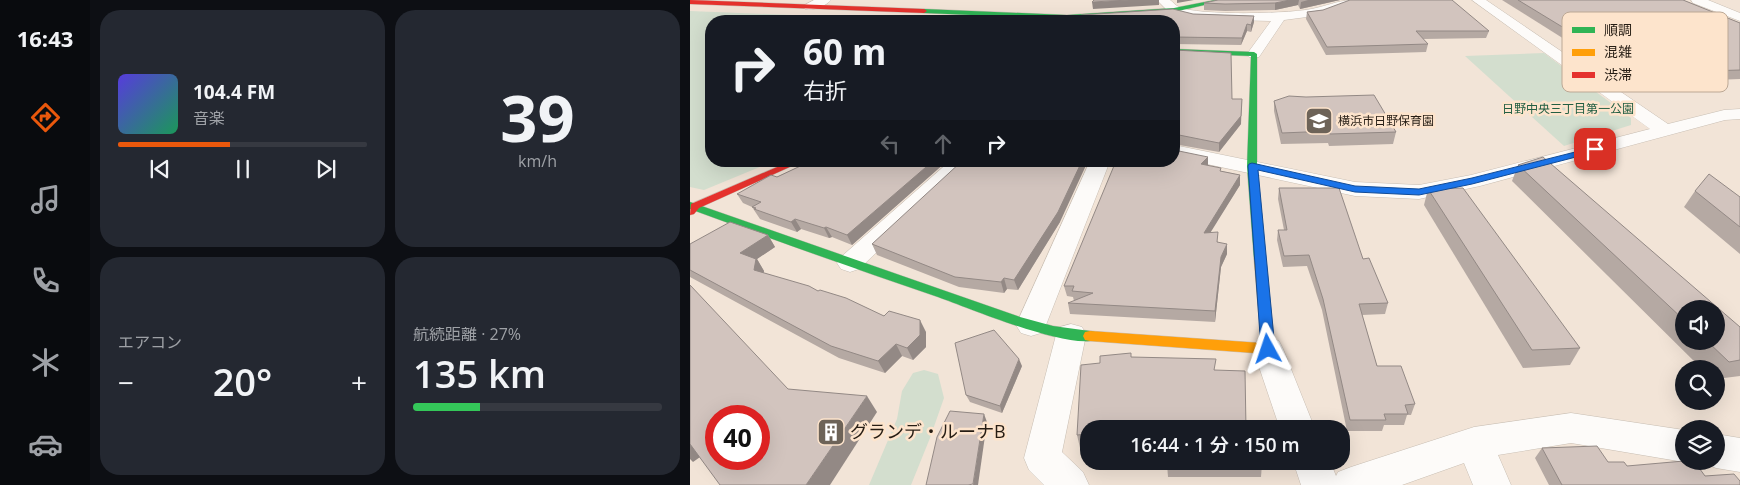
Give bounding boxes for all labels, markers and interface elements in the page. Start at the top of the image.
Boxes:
legend [1562,12,1728,92]
text: 順調 [1604,20,1632,39]
text: 16:43 [17,23,73,53]
text: 60 m [803,28,886,75]
icon: right [720,35,785,100]
text: 混雑 [1604,42,1632,61]
text: 渋滞 [1604,65,1632,84]
text: 39 [500,73,575,161]
text: 右折 [803,75,847,105]
text: 104.4 FM [193,79,275,105]
icon: directions [28,100,63,135]
park label: 日野中央三丁目第一公園 [1502,100,1634,117]
school or university icon: 横浜市日野保育園 [1304,106,1334,136]
text: 音楽 [193,107,225,129]
place label: 横浜市日野保育園 [1338,112,1434,129]
pin [1574,128,1616,170]
icon: left [876,130,904,158]
icon: ahead [929,130,957,158]
icon: right [982,130,1010,158]
icon: arrive [1581,135,1609,163]
text: km/h [518,150,557,172]
icon: previous [146,155,174,183]
icon: pause [229,155,257,183]
icon: next [312,155,340,183]
icon: music [28,182,63,217]
icon: phone [28,263,63,298]
map controls [1675,300,1725,470]
button: sound [1675,300,1725,350]
position arrow [1241,322,1293,374]
text: 航続距離 · 27% [413,323,521,345]
text: エアコン [118,331,182,353]
icon: climate [28,345,63,380]
text: 135 km [413,347,546,399]
text: 20° [213,355,272,407]
button: search [1675,360,1725,410]
text: − [118,363,134,401]
text: + [351,363,367,401]
speed limit sign: 40 [705,405,770,470]
building icon: グランデ・ルーナB [816,417,846,447]
place label: グランデ・ルーナB [850,419,1006,443]
button: layers [1675,420,1725,470]
icon: car [28,427,63,462]
text: 16:44 · 1 分 · 150 m [1130,432,1300,458]

